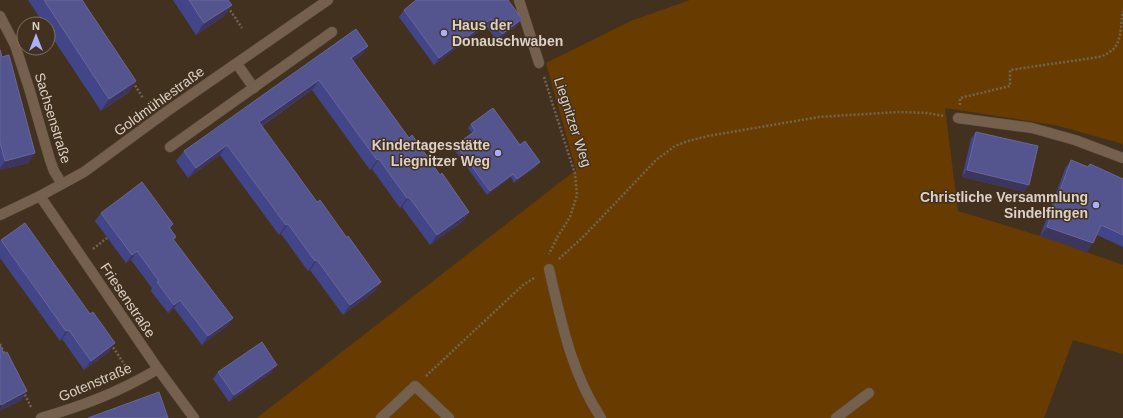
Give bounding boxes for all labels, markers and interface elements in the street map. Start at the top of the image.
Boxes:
north arrow [16,16,56,56]
place label: Haus der Donauschwaben [452,17,563,49]
text: N [32,20,40,32]
marker: Haus der Donauschwaben [439,28,449,38]
street label: Goldmühlestraße [111,63,207,139]
street label: Sachsenstraße [32,71,74,166]
street label: Liegnitzer Weg [551,75,595,169]
place label: Kindertagesstätte Liegnitzer Weg [372,137,490,169]
marker: Kindertagesstätte Liegnitzer Weg [493,148,503,158]
place label: Christliche Versammlung Sindelfingen [920,189,1088,221]
marker: Christliche Versammlung Sindelfingen [1091,200,1101,210]
street label: Friesenstraße [97,260,159,340]
street label: Gotenstraße [56,359,134,405]

